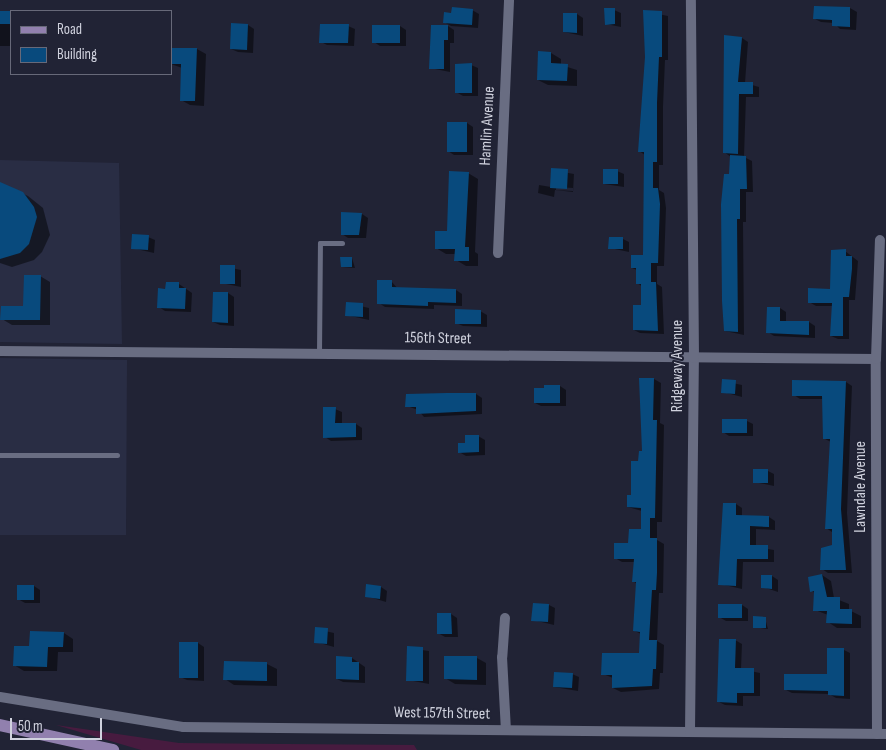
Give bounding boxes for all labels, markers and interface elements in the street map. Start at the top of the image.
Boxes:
legend [10,10,172,75]
text: Road [57,20,82,39]
text: Building [57,45,97,64]
street label: Hamlin Avenue [476,86,500,166]
street label: Ridgeway Avenue [668,320,688,412]
street label: 156th Street [404,329,472,349]
street label: Lawndale Avenue [851,441,871,533]
street label: West 157th Street [394,704,490,724]
scale bar [12,708,105,740]
text: 50 m [18,717,43,736]

